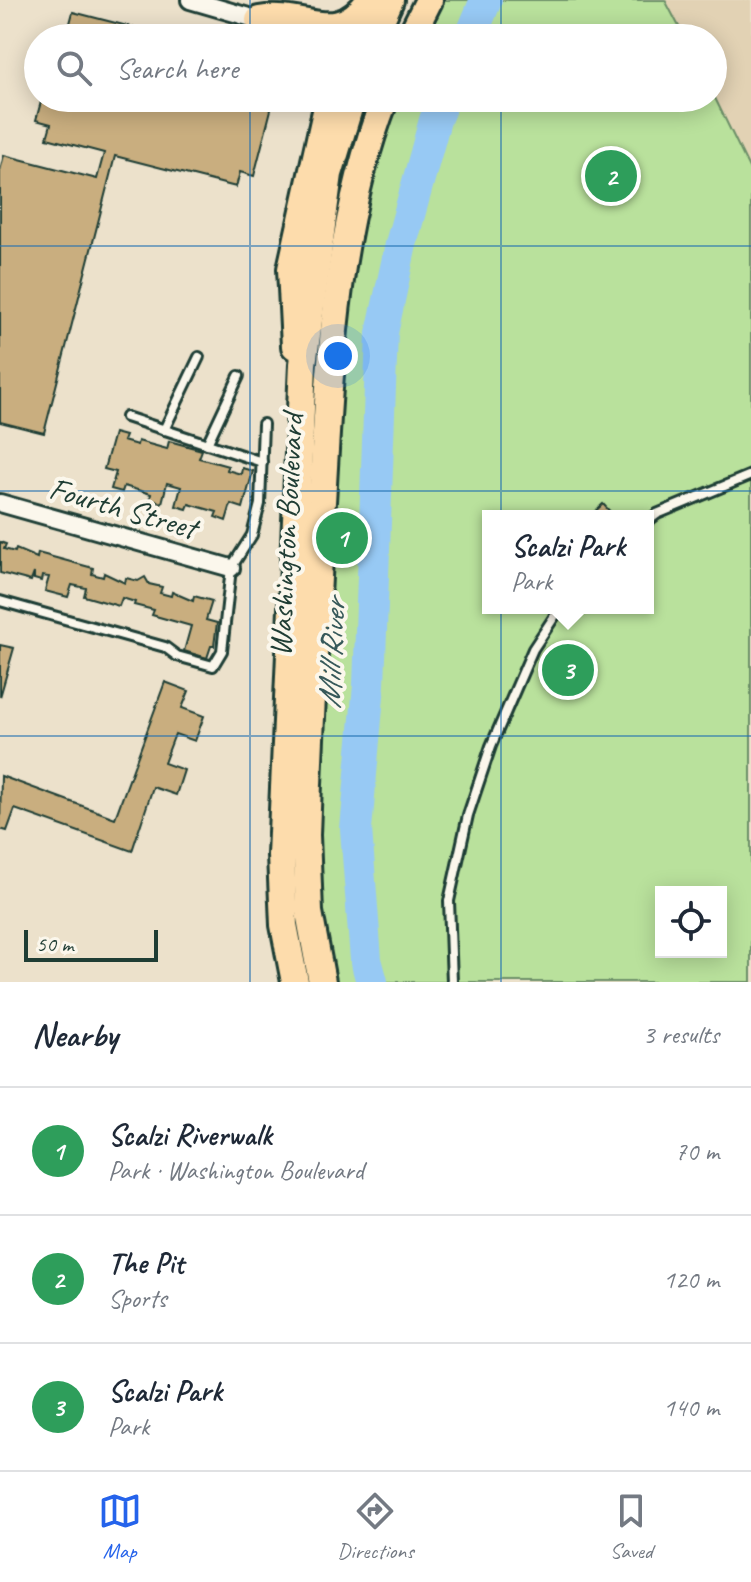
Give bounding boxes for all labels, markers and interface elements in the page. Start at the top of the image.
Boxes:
search box [24,24,727,112]
icon: search [52,46,96,90]
text: Search here [116,49,238,87]
pin: 2 [585,146,637,206]
your location [318,336,358,376]
street label: Washington Boulevard [259,408,313,657]
street label: Fourth Street [45,467,206,550]
pin: 1 [316,508,368,568]
popup [482,510,654,614]
text: Scalzi Park [511,527,625,565]
text: Park [511,565,552,598]
water label: Mill River [307,593,356,709]
pin: 3 [542,640,594,700]
map controls [655,886,727,958]
button: locate [655,886,727,958]
scale bar [24,926,158,962]
text: 50 m [36,930,73,958]
text: Nearby [32,1013,118,1056]
text: 3 results [643,1018,719,1051]
text: Scalzi Riverwalk [108,1116,272,1154]
text: 1 [52,1135,64,1168]
text: 70 m [675,1135,719,1168]
text: Park · Washington Boulevard [108,1154,364,1187]
text: The Pit [108,1244,184,1282]
text: 2 [52,1263,64,1296]
text: 120 m [663,1263,719,1296]
text: Sports [108,1282,166,1315]
text: Scalzi Park [108,1372,222,1410]
text: 3 [52,1391,64,1424]
text: 140 m [663,1391,719,1424]
text: Park [108,1410,149,1443]
tab: Map [98,1489,142,1565]
tab: Directions [337,1489,414,1565]
tab: Saved [609,1489,653,1565]

